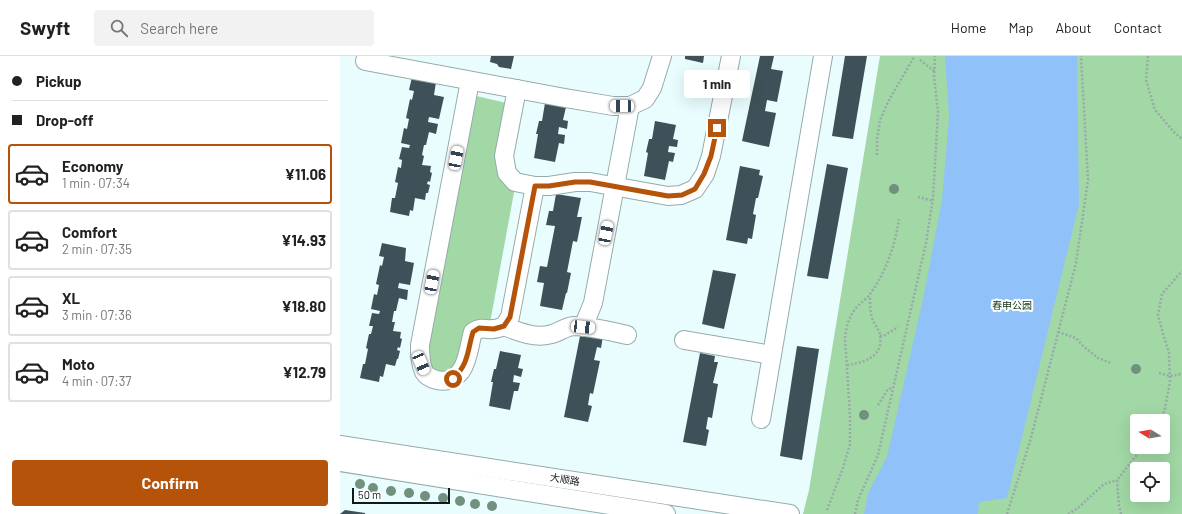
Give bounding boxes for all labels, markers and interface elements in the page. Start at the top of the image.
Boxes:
search box [94,10,374,46]
text: Swyft [20,16,70,39]
icon: search [108,17,130,39]
text: Search here [140,19,218,37]
text: Home [951,19,987,36]
text: Map [1009,19,1033,36]
text: About [1055,19,1092,36]
text: Contact [1114,19,1162,36]
callout: 1 min [684,70,750,98]
text: Pickup [36,72,82,90]
text: 1 min [703,76,731,92]
car [610,100,634,112]
text: Drop-off [36,111,94,129]
route end [708,119,726,137]
car [448,145,464,171]
icon: car [14,156,50,192]
text: Economy [62,157,123,175]
text: ¥11.06 [285,165,326,183]
text: 1 min · 07:34 [62,175,130,191]
car [598,220,614,246]
icon: car [14,222,50,258]
text: Comfort [62,223,117,241]
text: ¥14.93 [281,231,326,249]
text: 2 min · 07:35 [62,241,132,257]
car [424,269,440,295]
icon: car [14,288,50,324]
text: XL [62,289,80,307]
text: ¥18.80 [282,297,326,315]
park label: 春申公园 [992,299,1032,311]
text: 3 min · 07:36 [62,307,132,323]
car [570,320,596,334]
car [411,350,431,376]
icon: car [14,354,50,390]
text: Moto [62,355,95,373]
text: ¥12.79 [283,363,326,381]
route start [444,370,462,388]
text: 4 min · 07:37 [62,373,132,389]
north arrow [1130,414,1170,454]
map controls [1130,414,1170,502]
button: Confirm [12,460,328,506]
button: locate [1130,462,1170,502]
street label: 大顺路 [549,471,581,487]
scale bar [352,486,450,505]
text: 50 m [358,488,381,501]

